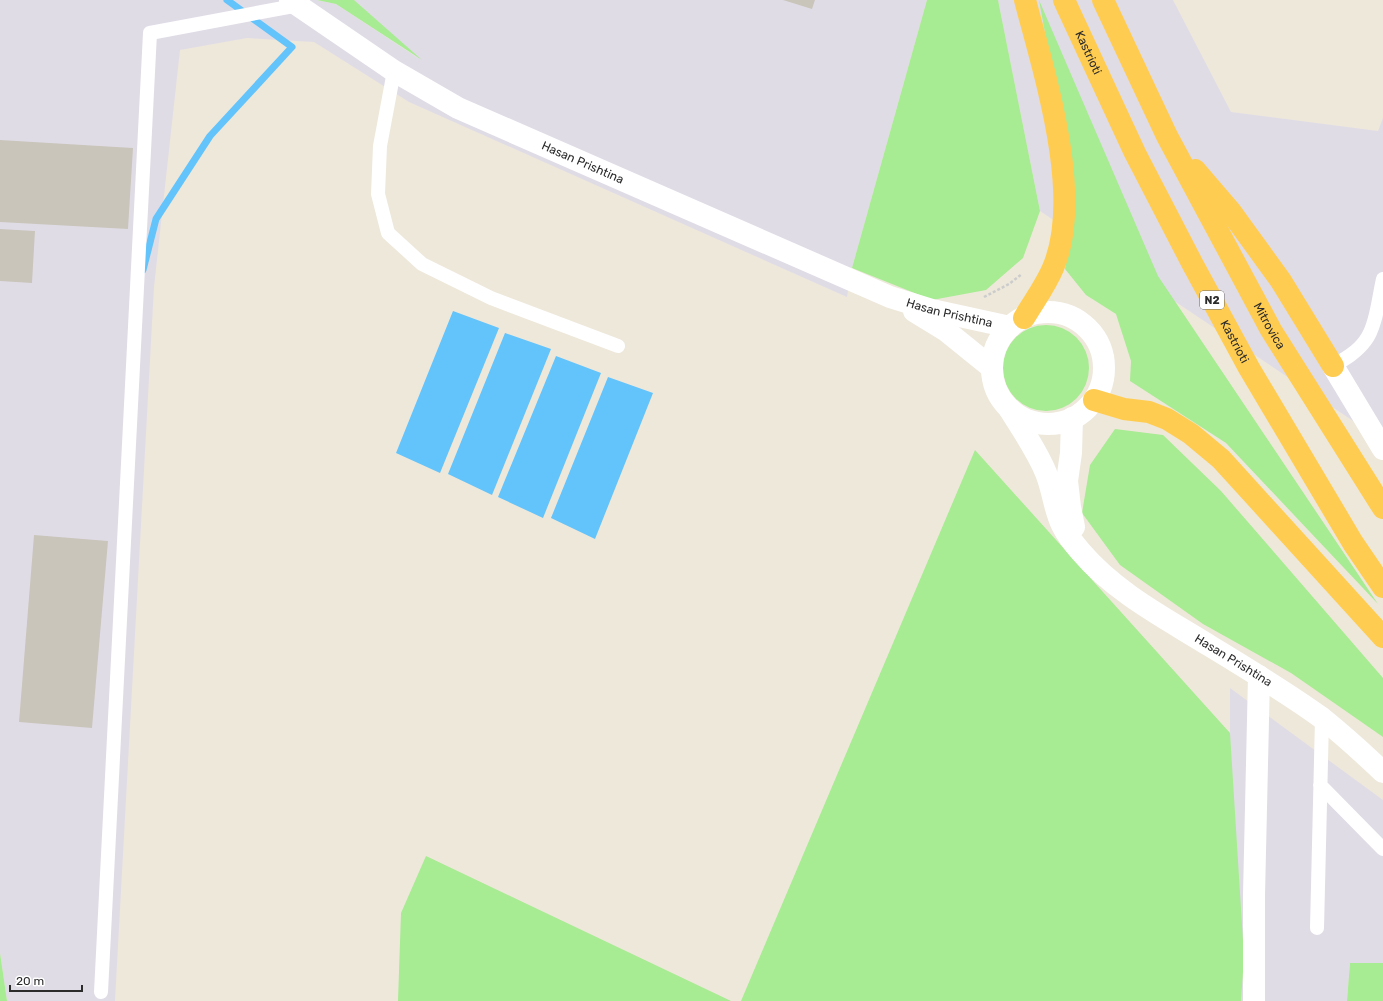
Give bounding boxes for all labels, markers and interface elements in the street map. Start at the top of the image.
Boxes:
street label: Kastrioti [1072,29,1105,77]
street label: Hasan Prishtina [540,138,626,187]
road number: N2 [1200,291,1224,309]
street label: Hasan Prishtina [905,295,994,330]
street label: Mitrovica [1251,300,1288,352]
street label: Kastrioti [1217,318,1252,365]
street label: Hasan Prishtina [1192,631,1275,689]
scale bar [10,967,82,993]
text: 20 m [16,974,44,988]

